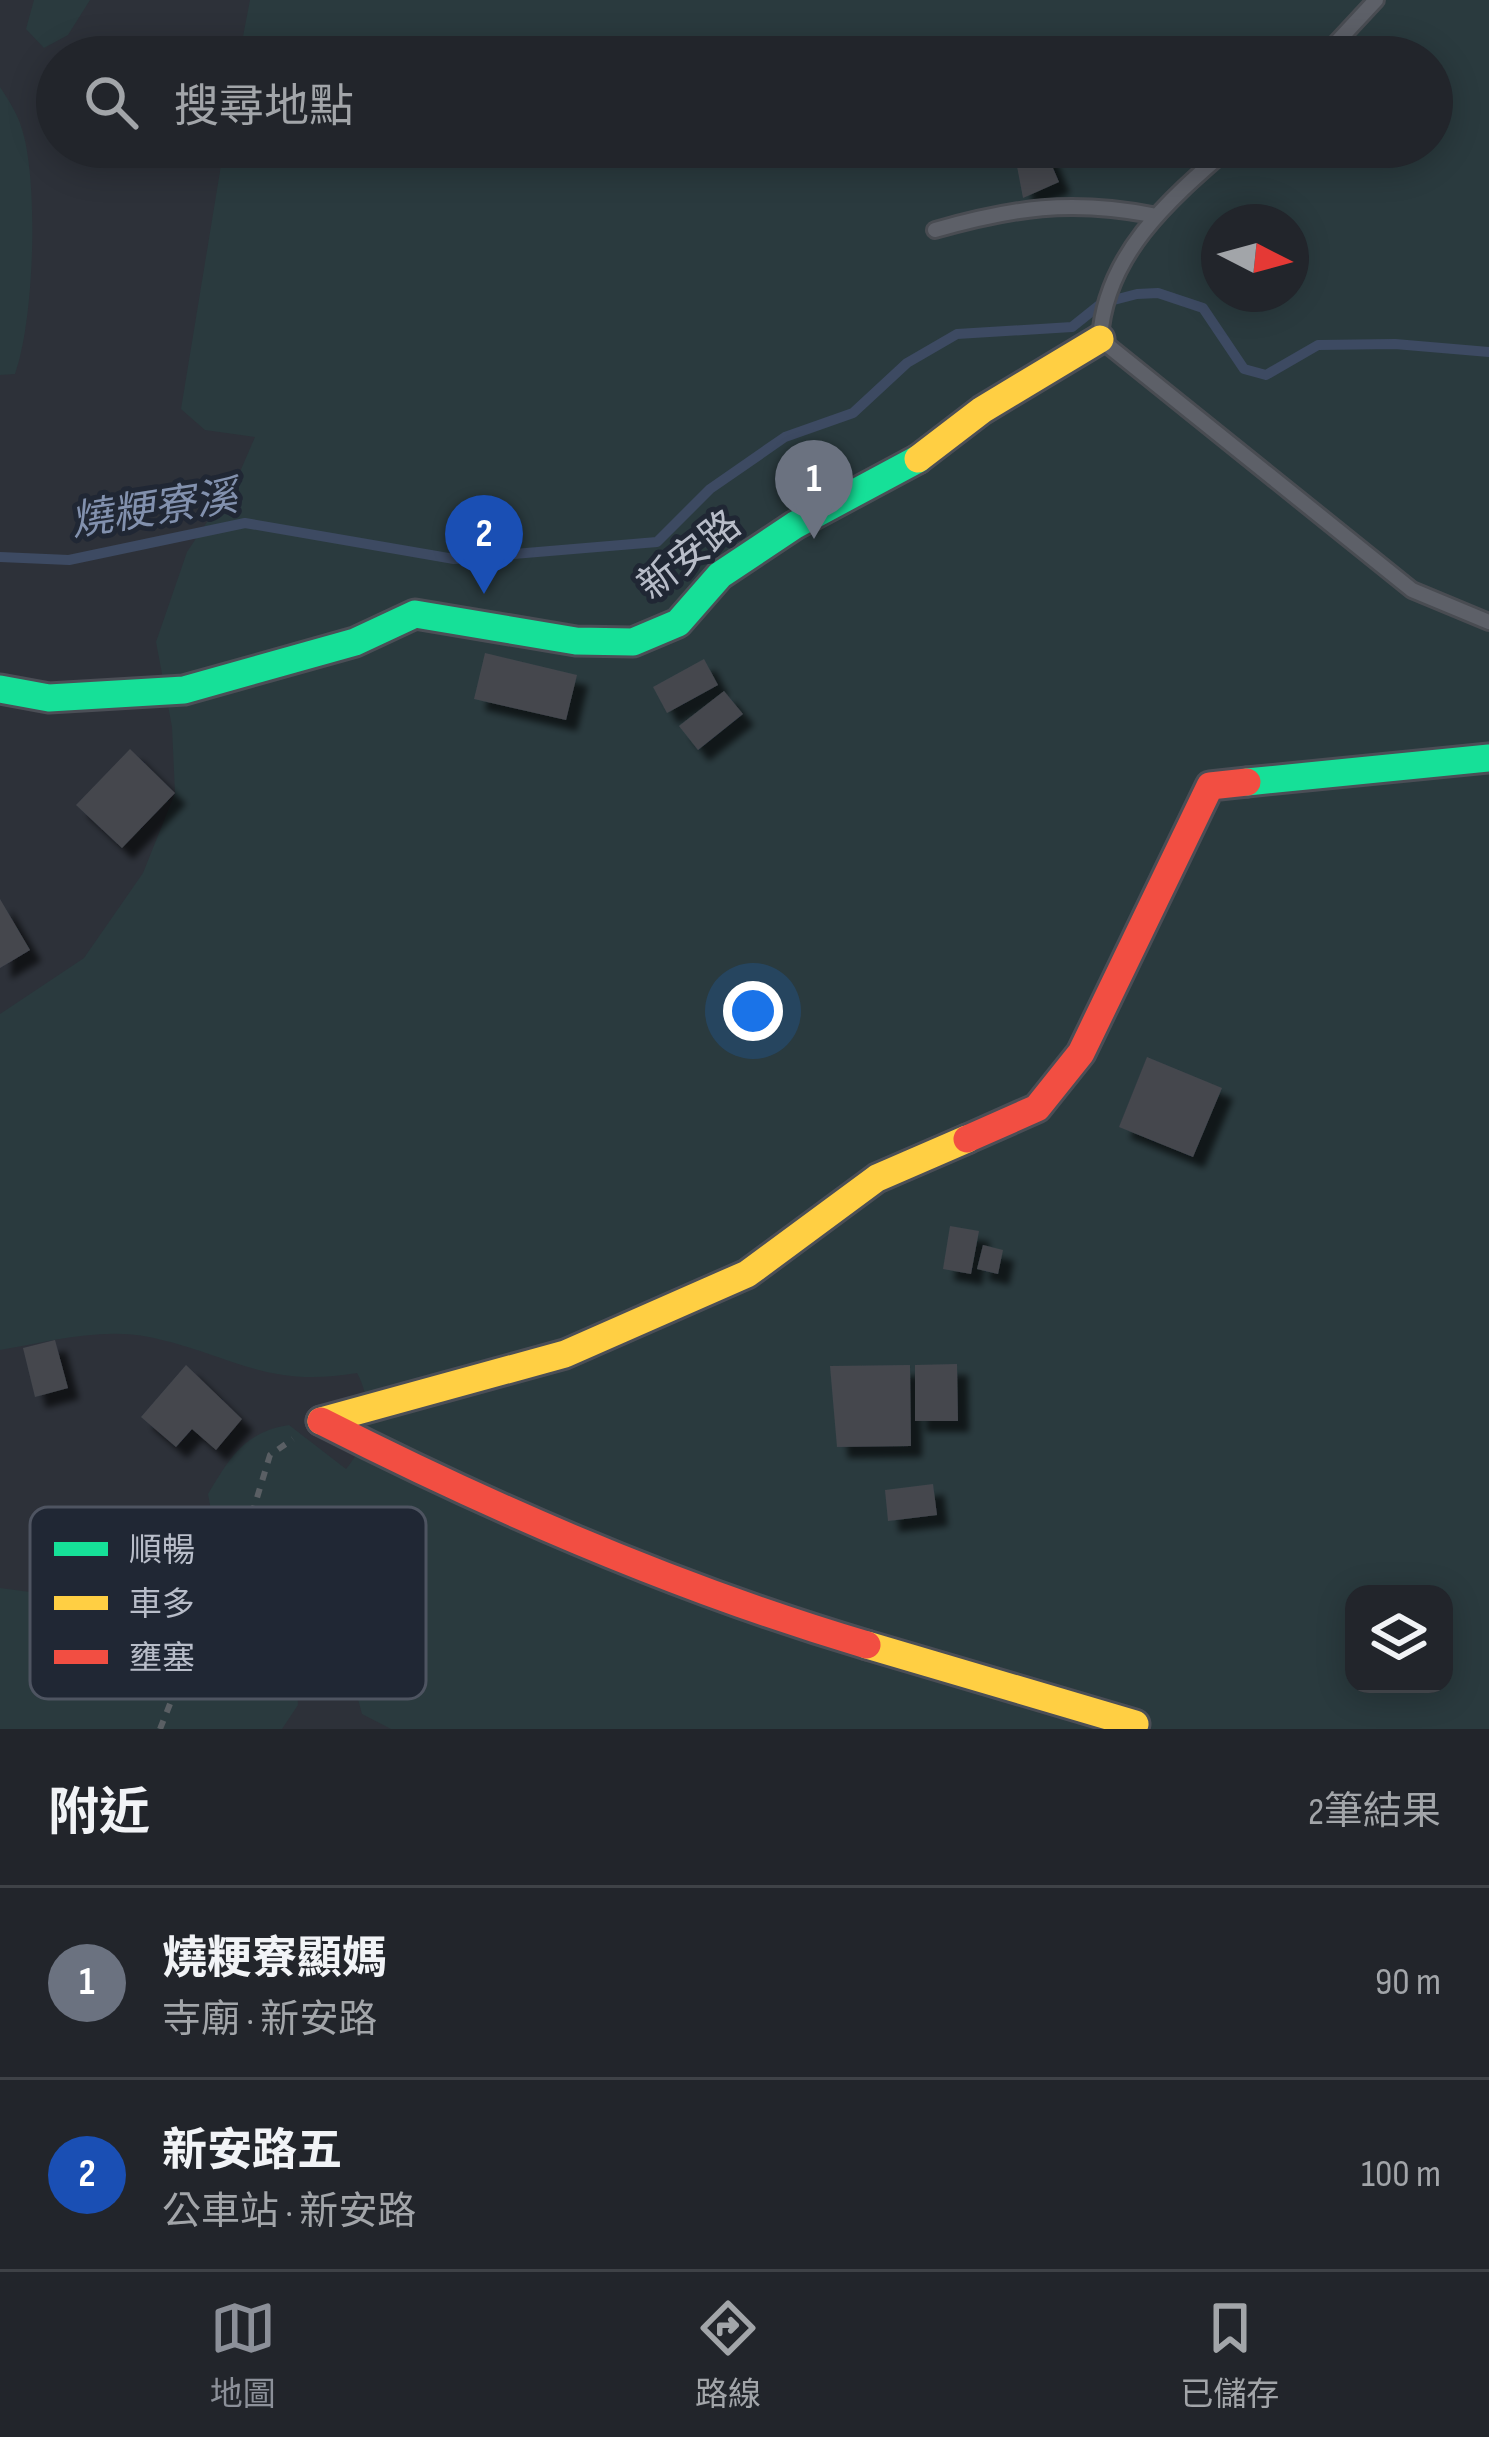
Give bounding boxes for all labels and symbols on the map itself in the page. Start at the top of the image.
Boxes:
north arrow [1201,204,1309,312]
pin: 1 [775,440,853,539]
water label: 燒粳寮溪 [67,471,246,548]
pin: 2 [445,495,523,594]
street label: 新安路 [629,501,751,611]
your location [723,981,783,1041]
legend [30,1507,426,1699]
text: 順暢 [129,1531,195,1571]
text: 車多 [129,1585,195,1625]
text: 壅塞 [129,1639,195,1679]

